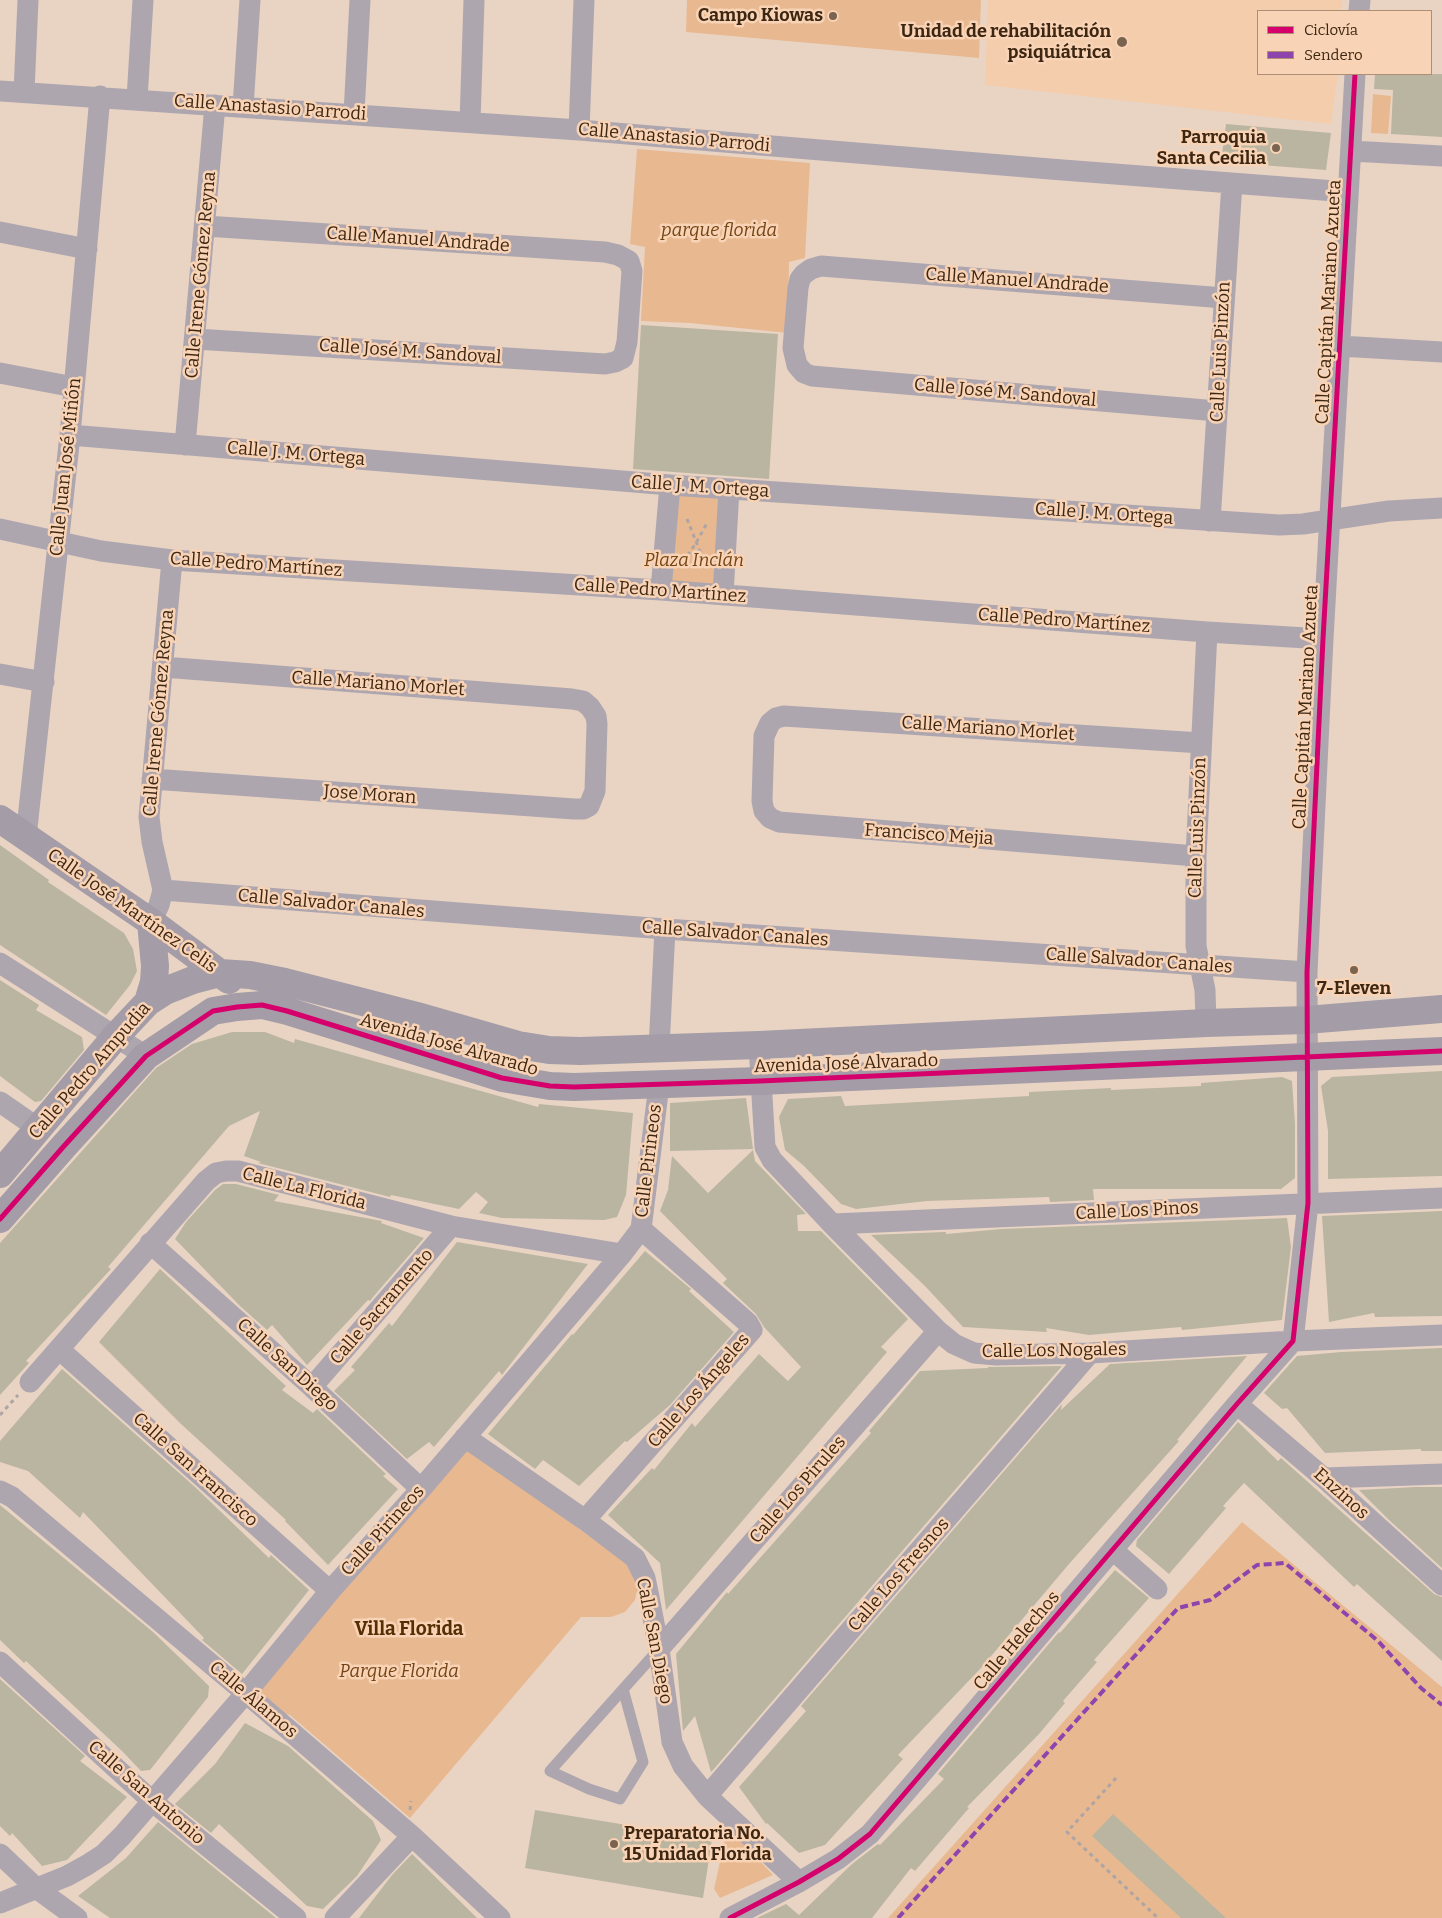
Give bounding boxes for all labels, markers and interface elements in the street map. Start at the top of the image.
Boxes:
place label: Campo Kiowas [698,5,823,27]
marker: Campo Kiowas [827,10,839,22]
legend [1257,10,1432,75]
place label: Unidad de rehabilitación psiquiátrica [900,21,1111,64]
text: Ciclovía [1304,21,1358,39]
marker: Unidad de rehabilitación psiquiátrica [1115,35,1129,49]
text: Sendero [1304,46,1363,64]
street label: Calle Anastasio Parrodi [173,90,367,126]
street label: Calle Anastasio Parrodi [577,119,771,157]
place label: Parroquia Santa Cecilia [1157,127,1266,170]
marker: Parroquia Santa Cecilia [1270,142,1282,154]
street label: Calle Irene Gómez Reyna [181,171,221,379]
street label: Calle Capitán Mariano Azueta [1312,179,1346,425]
park label: parque florida [661,220,777,242]
street label: Calle Manuel Andrade [326,223,510,257]
street label: Calle Manuel Andrade [925,264,1109,298]
street label: Calle Luis Pinzón [1207,281,1235,423]
street label: Calle José M. Sandoval [318,335,502,369]
street label: Calle José M. Sandoval [913,374,1097,412]
street label: Calle Juan José Miñón [46,377,86,557]
street label: Calle J. M. Ortega [226,437,366,471]
street label: Calle J. M. Ortega [630,471,770,503]
street label: Calle J. M. Ortega [1034,498,1174,530]
street label: Calle Pedro Martínez [169,548,343,582]
park label: Plaza Inclán [644,550,744,572]
street label: Calle Pedro Martínez [573,574,747,608]
street label: Calle Capitán Mariano Azueta [1289,584,1323,830]
street label: Calle Pedro Martínez [977,604,1151,638]
street label: Calle Irene Gómez Reyna [139,609,179,817]
street label: Calle Mariano Morlet [291,667,465,701]
street label: Calle Mariano Morlet [901,712,1075,746]
street label: Calle Luis Pinzón [1185,757,1211,899]
street label: Jose Moran [323,781,417,809]
street label: Francisco Mejia [864,820,994,850]
street label: Calle José Martínez Celis [43,844,221,978]
street label: Calle Salvador Canales [237,885,425,923]
street label: Calle Salvador Canales [641,917,829,951]
street label: Calle Salvador Canales [1045,944,1233,978]
marker: 7-Eleven [1348,964,1360,976]
place label: 7-Eleven [1317,978,1391,1000]
street label: Calle Pedro Ampudia [25,998,155,1144]
street label: Avenida José Alvarado [357,1009,541,1081]
street label: Avenida José Alvarado [754,1050,938,1078]
street label: Calle Pirineos [631,1103,667,1219]
street label: Calle La Florida [240,1163,368,1215]
street label: Calle Los Pinos [1075,1197,1199,1225]
street label: Calle Sacramento [326,1245,438,1369]
street label: Calle San Diego [232,1314,342,1416]
street label: Calle Los Ángeles [644,1329,754,1453]
street label: Calle Los Nogales [981,1339,1127,1363]
street label: Calle San Francisco [128,1408,262,1532]
street label: Calle Los Pirules [745,1432,851,1548]
street label: Enzinos [1309,1464,1373,1524]
street label: Calle Pirineos [337,1481,429,1581]
street label: Calle Los Fresnos [844,1514,954,1636]
street label: Calle San Diego [631,1576,677,1706]
street label: Calle Helechos [969,1587,1065,1695]
district label: Villa Florida [355,1619,463,1641]
street label: Calle Álamos [205,1657,301,1743]
park label: Parque Florida [339,1661,459,1683]
street label: Calle San Antonio [83,1736,209,1850]
place label: Preparatoria No. 15 Unidad Florida [624,1823,771,1866]
marker: Preparatoria No. 15 Unidad Florida [608,1838,620,1850]

